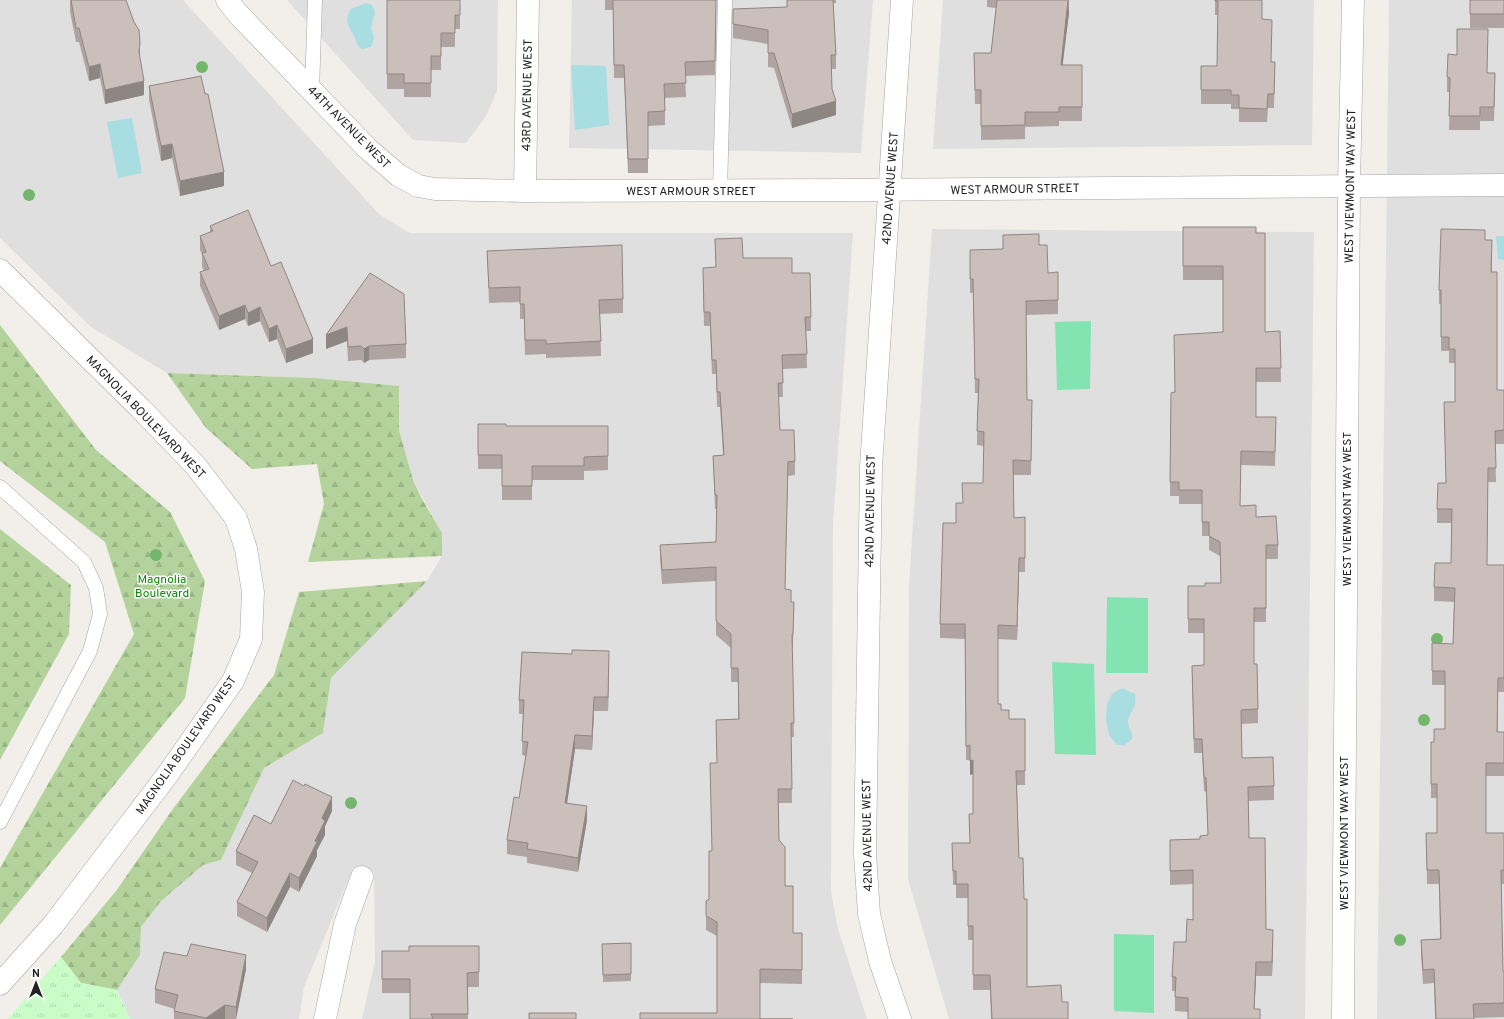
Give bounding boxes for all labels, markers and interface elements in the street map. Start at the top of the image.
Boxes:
street label: 43RD AVENUE WEST [519,39,537,151]
street label: 44TH AVENUE WEST [303,83,393,173]
street label: WEST VIEWMONT WAY WEST [1342,109,1360,263]
street label: 42ND AVENUE WEST [879,131,903,245]
street label: WEST ARMOUR STREET [950,181,1080,199]
street label: WEST ARMOUR STREET [626,184,756,200]
street label: MAGNOLIA BOULEVARD WEST [82,353,209,483]
street label: WEST VIEWMONT WAY WEST [1340,432,1356,586]
street label: 42ND AVENUE WEST [862,454,880,568]
park label: Magnolia Boulevard [135,572,189,602]
street label: MAGNOLIA BOULEVARD WEST [133,673,241,818]
street label: WEST VIEWMONT WAY WEST [1337,756,1353,910]
street label: 42ND AVENUE WEST [859,778,877,892]
north arrow [16,963,56,1003]
text: N [32,967,40,981]

